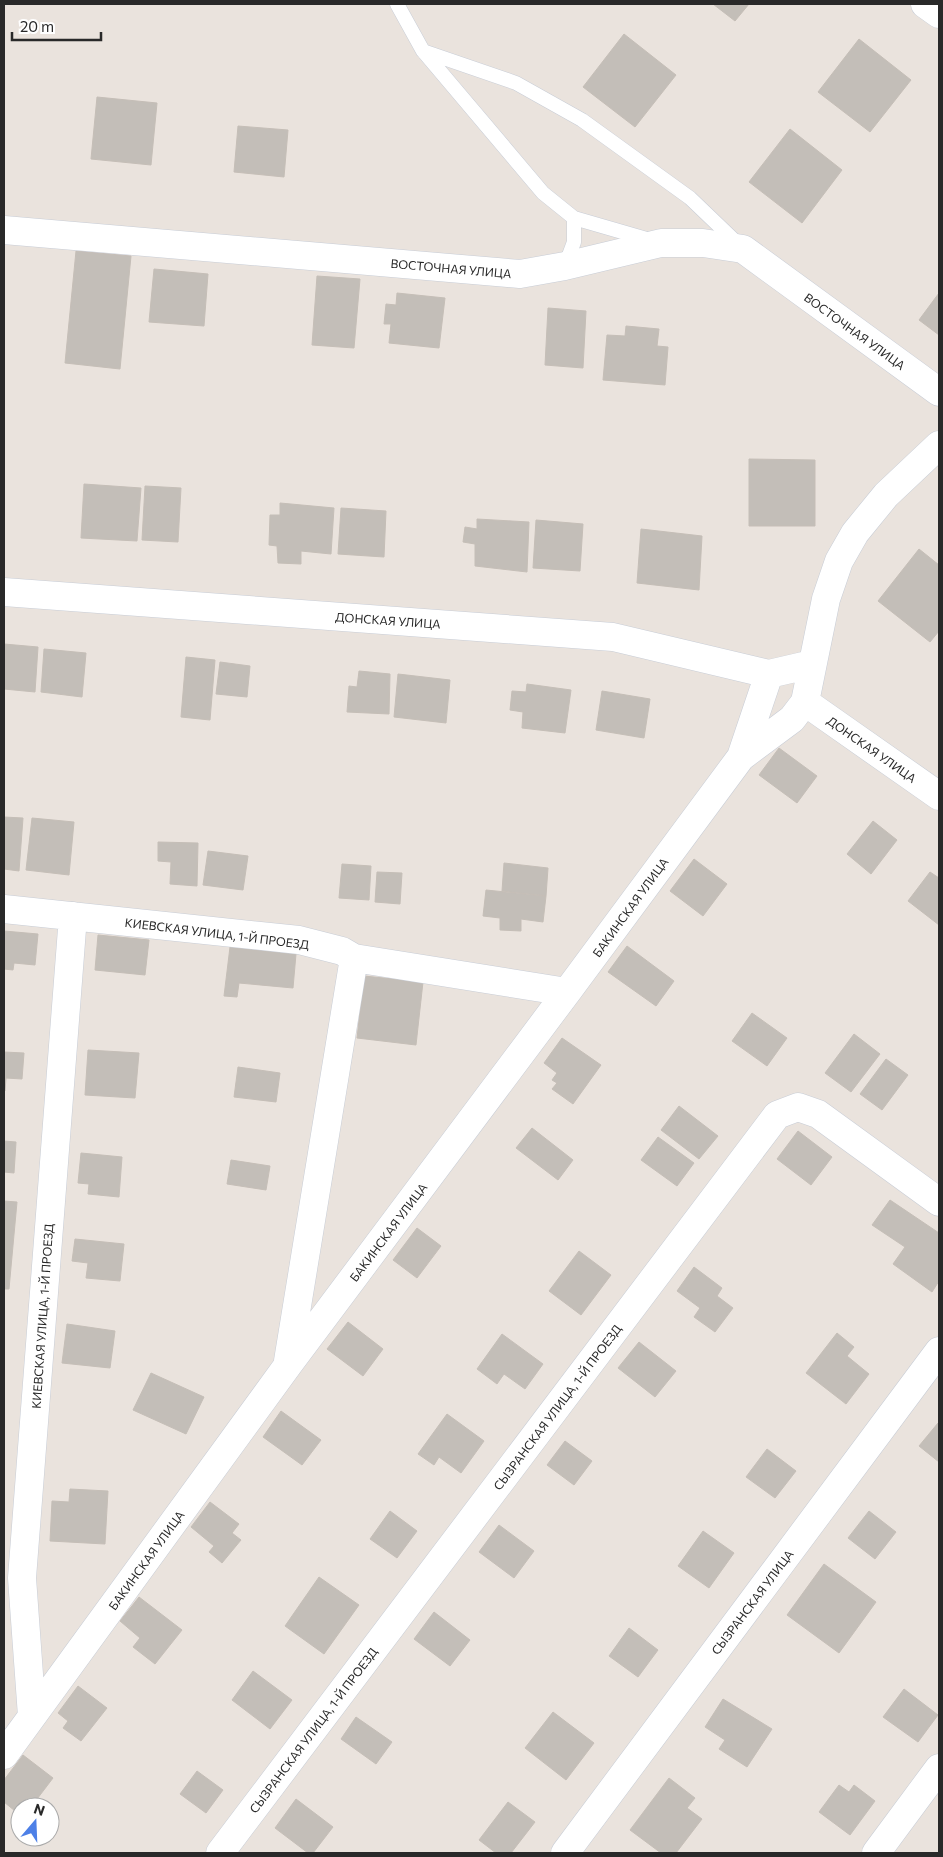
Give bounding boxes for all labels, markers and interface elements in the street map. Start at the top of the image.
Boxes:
scale bar [12,10,101,42]
text: 20 m [20,17,54,35]
street label: ВОСТОЧНАЯ УЛИЦА [390,256,512,280]
street label: ВОСТОЧНАЯ УЛИЦА [802,290,908,372]
street label: ДОНСКАЯ УЛИЦА [335,609,441,631]
street label: ДОНСКАЯ УЛИЦА [825,713,919,785]
street label: БАКИНСКАЯ УЛИЦА [589,855,671,959]
street label: КИЕВСКАЯ УЛИЦА, 1-Й ПРОЕЗД [124,915,311,951]
street label: БАКИНСКАЯ УЛИЦА [347,1180,429,1284]
street label: КИЕВСКАЯ УЛИЦА, 1-Й ПРОЕЗД [29,1222,55,1409]
street label: СЫЗРАНСКАЯ УЛИЦА, 1-Й ПРОЕЗД [490,1321,624,1493]
street label: БАКИНСКАЯ УЛИЦА [105,1508,187,1612]
street label: СЫЗРАНСКАЯ УЛИЦА [708,1547,796,1657]
street label: СЫЗРАНСКАЯ УЛИЦА, 1-Й ПРОЕЗД [246,1644,380,1816]
north arrow [10,1797,60,1847]
text: N [32,1799,47,1819]

